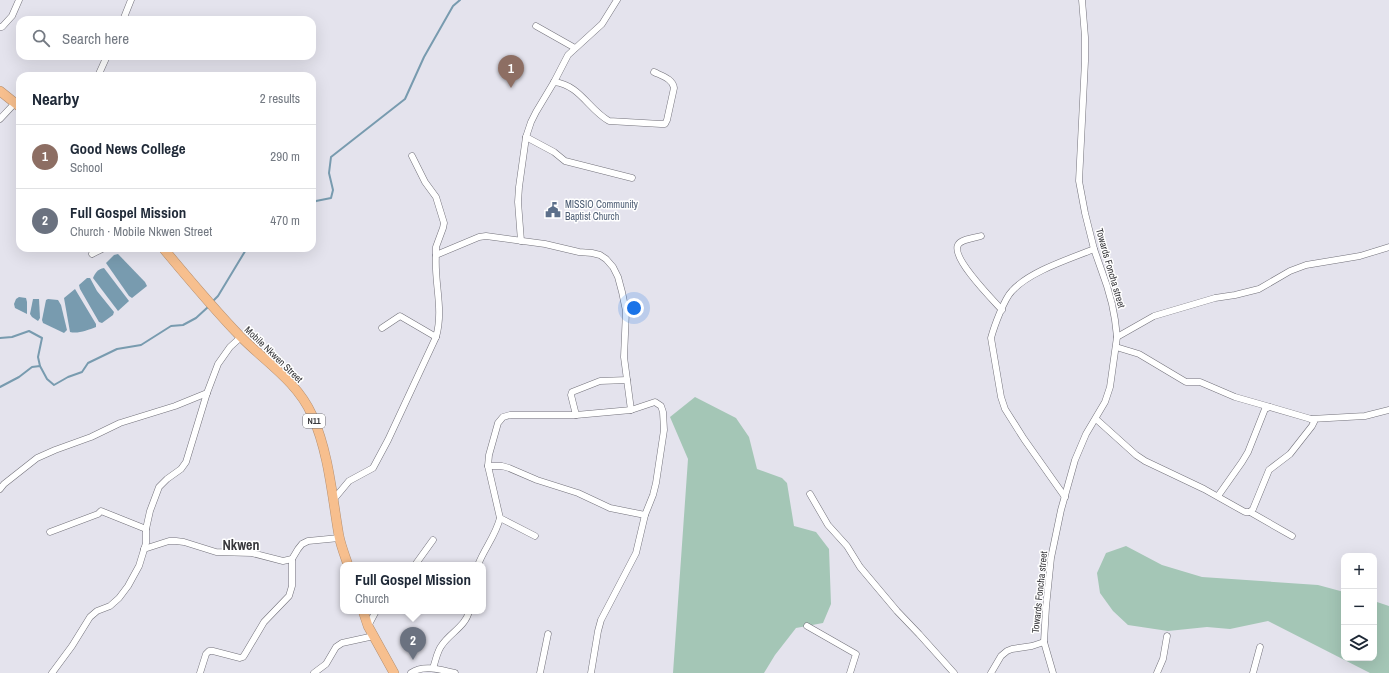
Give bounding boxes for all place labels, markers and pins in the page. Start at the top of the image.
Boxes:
pin: 1 [498,55,524,88]
place label: MISSIO Community Baptist Church [565,198,639,223]
public building icon: MISSIO Community Baptist Church [544,201,562,219]
pin: 2 [400,627,426,660]

